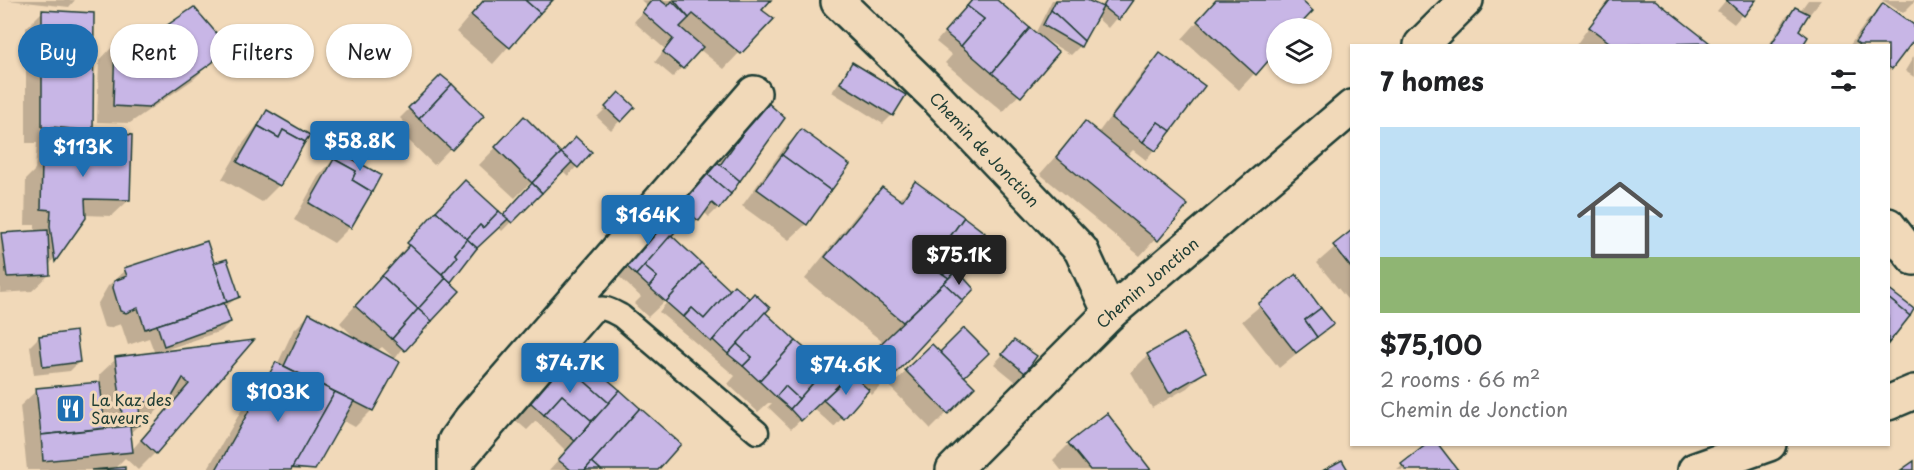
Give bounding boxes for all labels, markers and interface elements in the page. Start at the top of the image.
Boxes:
map controls [1266,18,1332,84]
button: layers [1266,18,1332,84]
chip: Buy [18,24,98,78]
chip: Rent [110,24,198,78]
chip: Filters [210,24,314,78]
chip: New [326,24,412,78]
text: 7 homes [1380,61,1484,100]
icon: filters [1827,64,1860,97]
street label: Chemin de Jonction [925,86,1046,212]
pin: $58.8K [311,121,409,172]
text: $58.8K [324,125,396,155]
pin: $113K [41,127,125,178]
text: $113K [53,131,113,161]
icon: home [1566,166,1674,274]
pin: $164K [606,195,690,246]
text: $164K [616,199,680,229]
street label: Chemin Jonction [1090,231,1203,333]
pin: $75.1K [910,235,1008,286]
text: $75.1K [926,239,992,269]
text: $75,100 [1380,325,1482,364]
pin: $74.7K [521,343,619,394]
pin: $74.6K [797,345,895,396]
text: $74.7K [535,347,605,377]
text: $74.6K [810,349,882,379]
text: 2 rooms · 66 m² [1380,364,1540,394]
pin: $103K [236,372,320,423]
text: $103K [246,376,310,406]
place label: La Kaz des Saveurs [91,387,171,429]
restaurant icon: La Kaz des Saveurs [54,392,86,424]
text: Chemin de Jonction [1380,394,1568,424]

